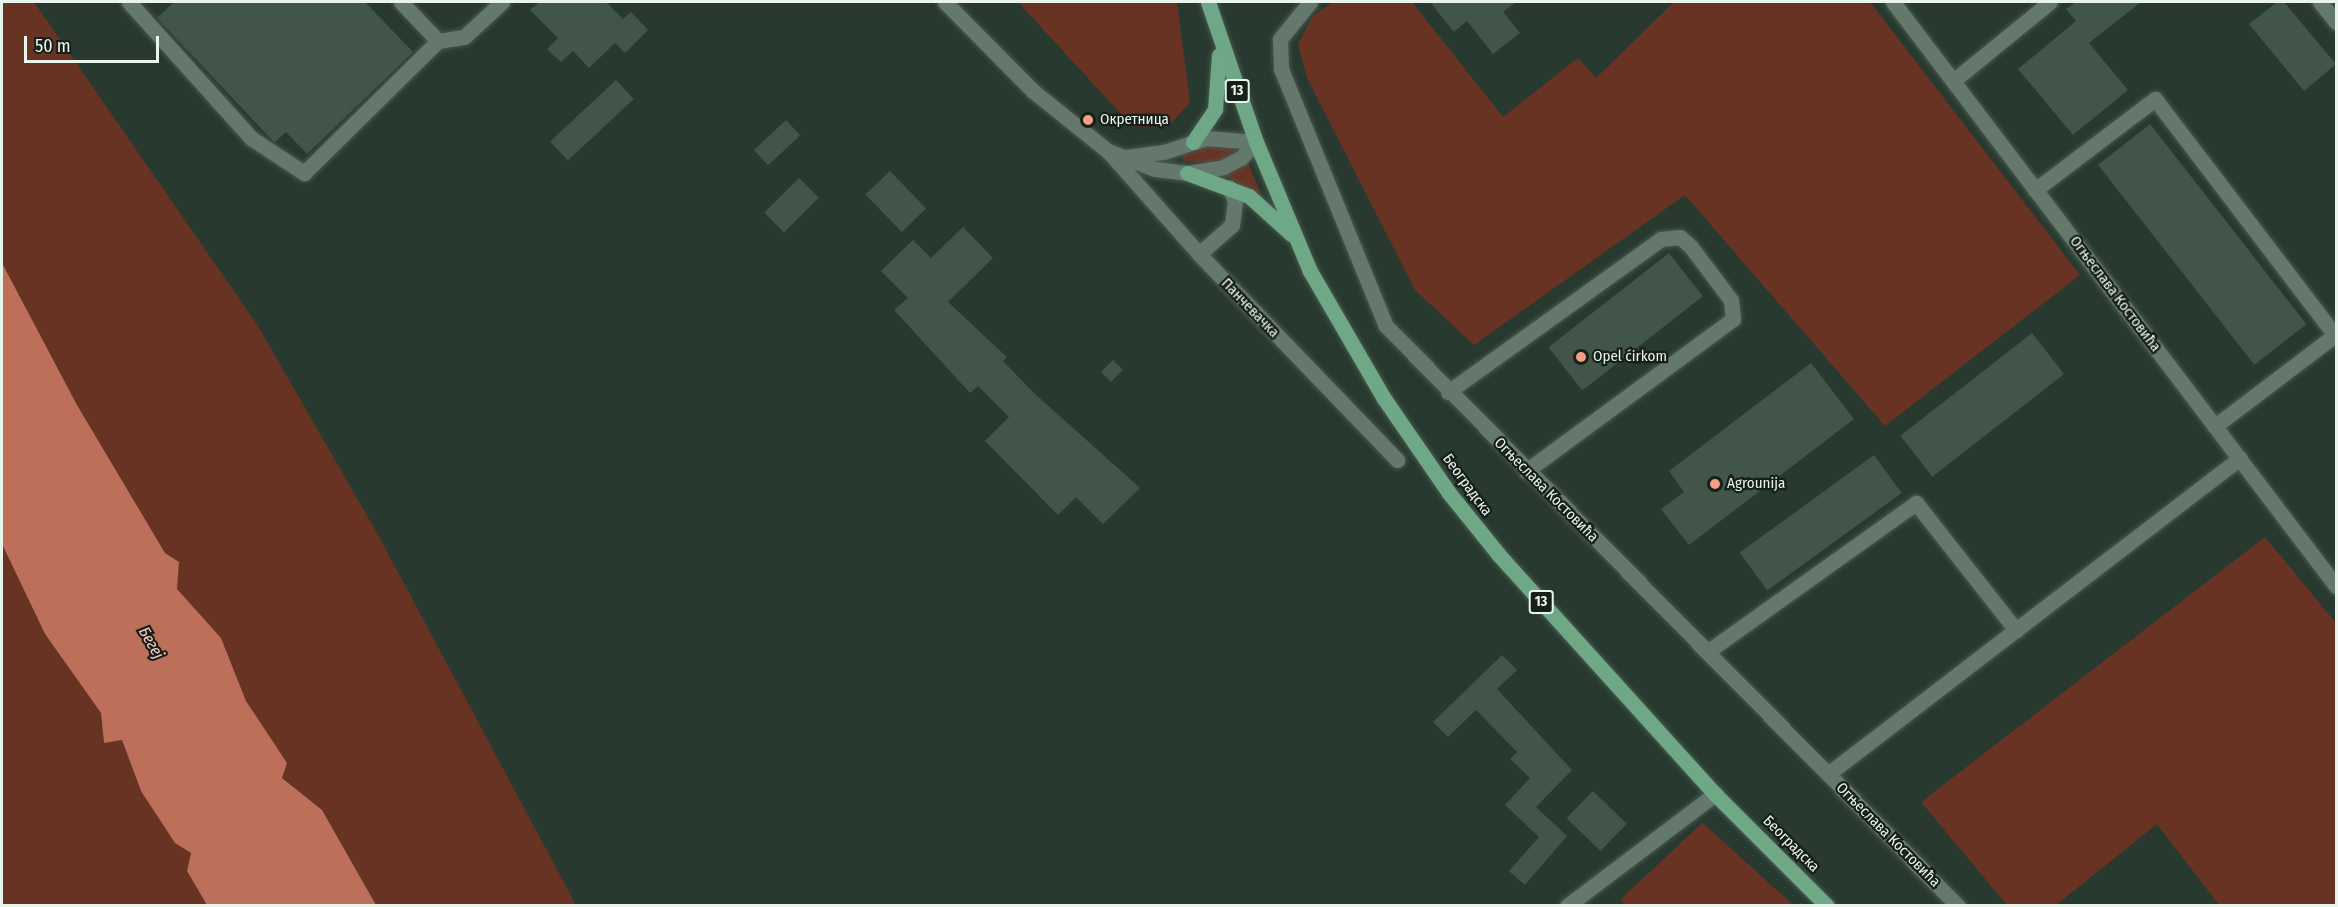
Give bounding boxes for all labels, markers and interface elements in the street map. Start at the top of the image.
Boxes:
scale bar [27,24,162,62]
text: 50 m [35,35,71,57]
road number: 13 [1224,80,1250,102]
place label: Окретница [1100,111,1169,129]
marker: Окретница [1081,113,1095,127]
street label: Огњеслава Костовића [2066,233,2164,355]
street label: Панчевачка [1217,275,1283,341]
place label: Opel ćirkom [1593,348,1667,366]
marker: Opel ćirkom [1574,350,1588,364]
street label: Огњеслава Костовића [1490,434,1602,546]
street label: Београдска [1438,450,1496,520]
place label: Agrounija [1727,475,1785,493]
marker: Agrounija [1708,477,1722,491]
road number: 13 [1528,591,1554,613]
water label: Бегеј [134,624,168,662]
street label: Огњеслава Костовића [1832,779,1944,891]
street label: Београдска [1759,812,1823,876]

